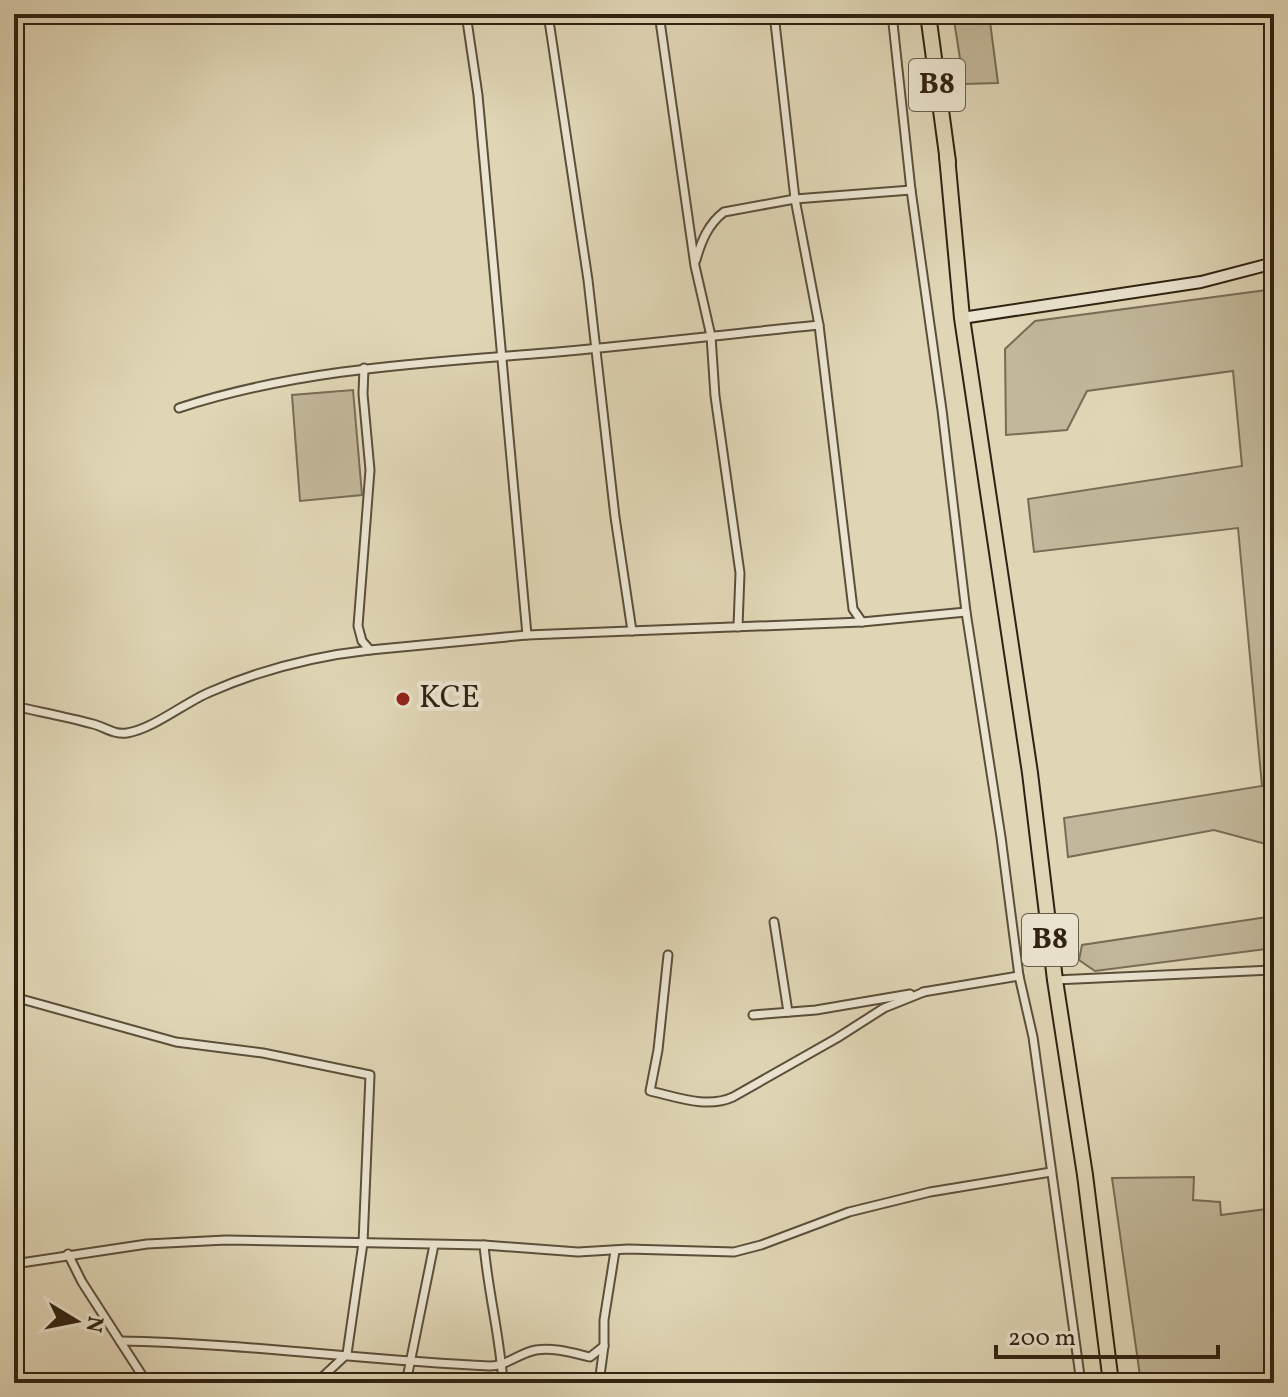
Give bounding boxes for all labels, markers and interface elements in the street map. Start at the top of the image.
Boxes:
road number: B8 [909,59,965,111]
place label: KCE [419,677,480,721]
marker: KCE [394,690,412,708]
road number: B8 [1022,914,1078,966]
north arrow [36,1281,116,1361]
scale bar [996,1309,1218,1359]
text: N [77,1313,110,1335]
text: 200 m [1008,1322,1076,1356]

